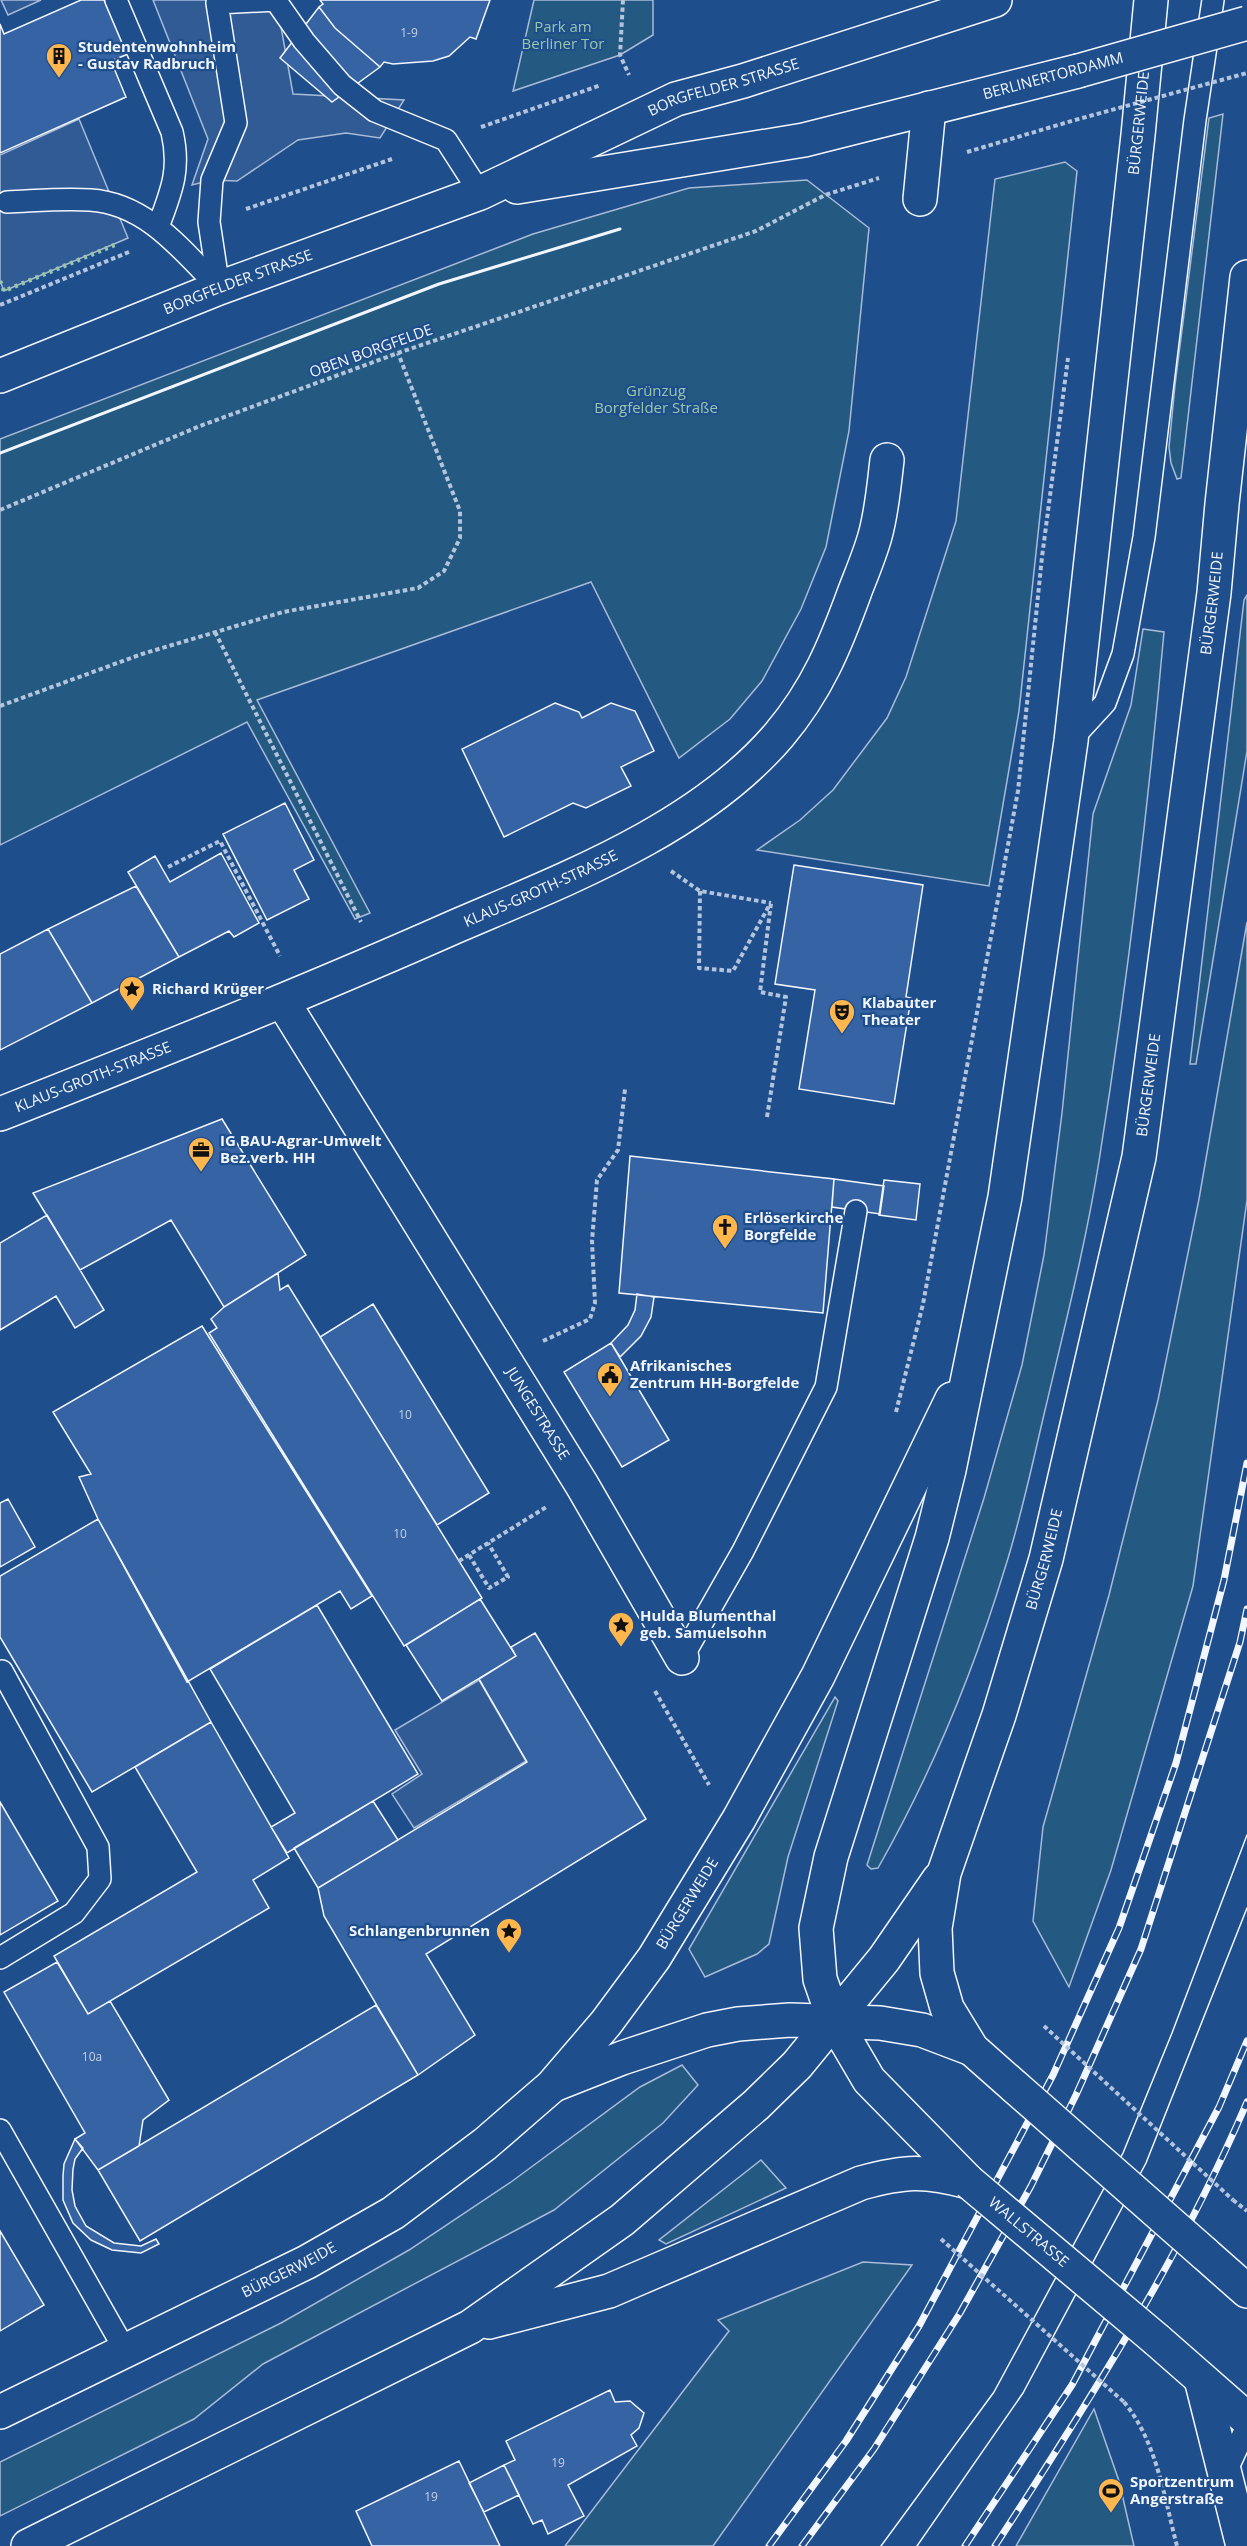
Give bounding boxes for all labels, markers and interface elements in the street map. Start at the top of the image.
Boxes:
park label: Park am Berliner Tor [522,16,604,53]
house number: 1-9 [400,24,418,41]
place label: Studentenwohnheim - Gustav Radbruch [78,36,236,73]
building icon: Studentenwohnheim - Gustav Radbruch [44,41,74,79]
street label: BERLINERTORDAMM [980,47,1125,103]
street label: BORGFELDER STRASSE [644,53,801,120]
street label: BÜRGERWEIDE [1123,70,1153,176]
street label: BORGFELDER STRASSE [160,244,315,318]
street label: OBEN BORGFELDE [306,319,435,382]
park label: Grünzug Borgfelder Straße [594,380,718,417]
street label: BÜRGERWEIDE [1195,551,1227,656]
street label: KLAUS-GROTH-STRASSE [460,845,621,931]
place icon: Richard Krüger [117,974,147,1012]
place label: Richard Krüger [152,978,264,998]
place label: Klabauter Theater [862,992,936,1029]
theatre icon: Klabauter Theater [827,997,857,1035]
street label: BÜRGERWEIDE [1131,1032,1164,1138]
street label: KLAUS-GROTH-STRASSE [12,1036,174,1116]
place label: IG BAU-Agrar-Umwelt Bez.verb. HH [220,1130,382,1167]
office icon: IG BAU-Agrar-Umwelt Bez.verb. HH [186,1135,216,1173]
place label: Erlöserkirche Borgfelde [744,1207,843,1244]
church icon: Erlöserkirche Borgfelde [710,1212,740,1250]
place label: Afrikanisches Zentrum HH-Borgfelde [630,1355,799,1392]
public building icon: Afrikanisches Zentrum HH-Borgfelde [595,1360,625,1398]
street label: JUNGESTRASSE [501,1361,575,1463]
house number: 10 [398,1406,412,1423]
street label: BÜRGERWEIDE [1020,1507,1066,1612]
house number: 10 [393,1525,407,1542]
place label: Hulda Blumenthal geb. Samuelsohn [640,1605,776,1642]
place icon: Hulda Blumenthal geb. Samuelsohn [606,1610,636,1648]
street label: BÜRGERWEIDE [651,1853,722,1953]
place icon: Schlangenbrunnen [494,1916,524,1954]
place label: Schlangenbrunnen [349,1920,490,1940]
house number: 10a [82,2048,102,2065]
street label: WALLSTRASSE [985,2192,1074,2271]
street label: BÜRGERWEIDE [238,2236,340,2302]
house number: 19 [551,2454,565,2471]
place label: Sportzentrum Angerstraße [1130,2471,1234,2508]
sports icon: Sportzentrum Angerstraße [1096,2476,1126,2514]
house number: 19 [424,2488,438,2505]

